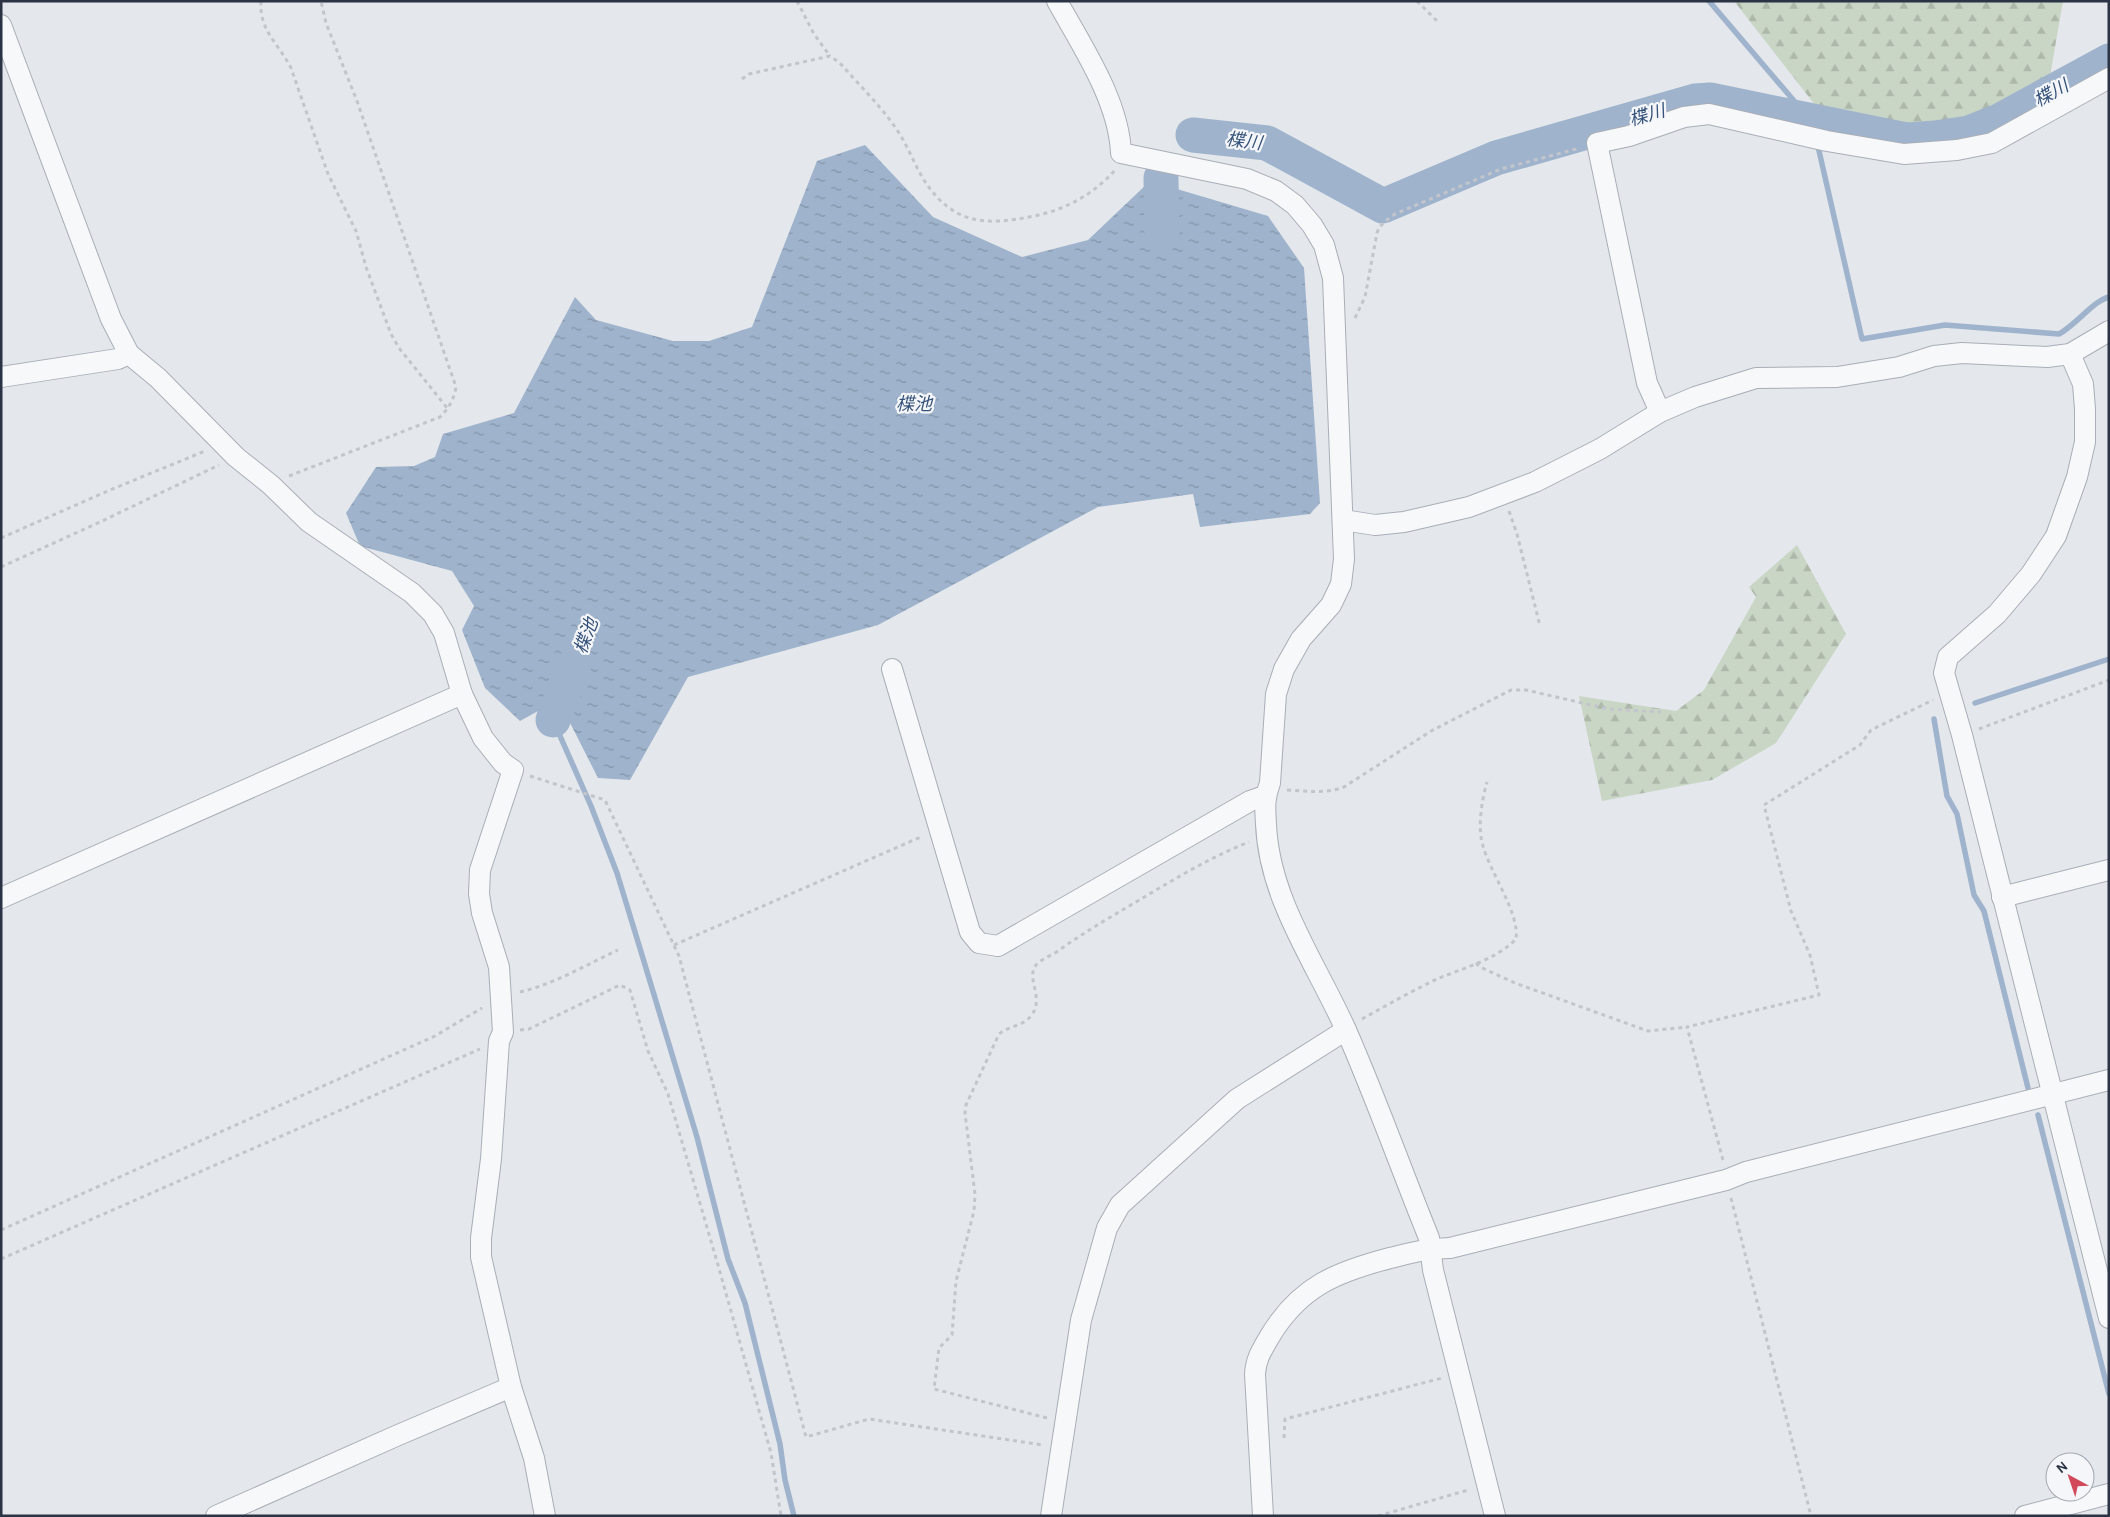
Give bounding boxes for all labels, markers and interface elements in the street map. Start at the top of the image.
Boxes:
water label: 楪川 [2030,74,2074,111]
water label: 楪川 [1627,99,1669,131]
water label: 楪川 [1225,128,1265,154]
water label: 楪池 [896,393,934,415]
water label: 楪池 [569,613,603,657]
north arrow [2045,1452,2095,1502]
text: N [2053,1458,2071,1477]

